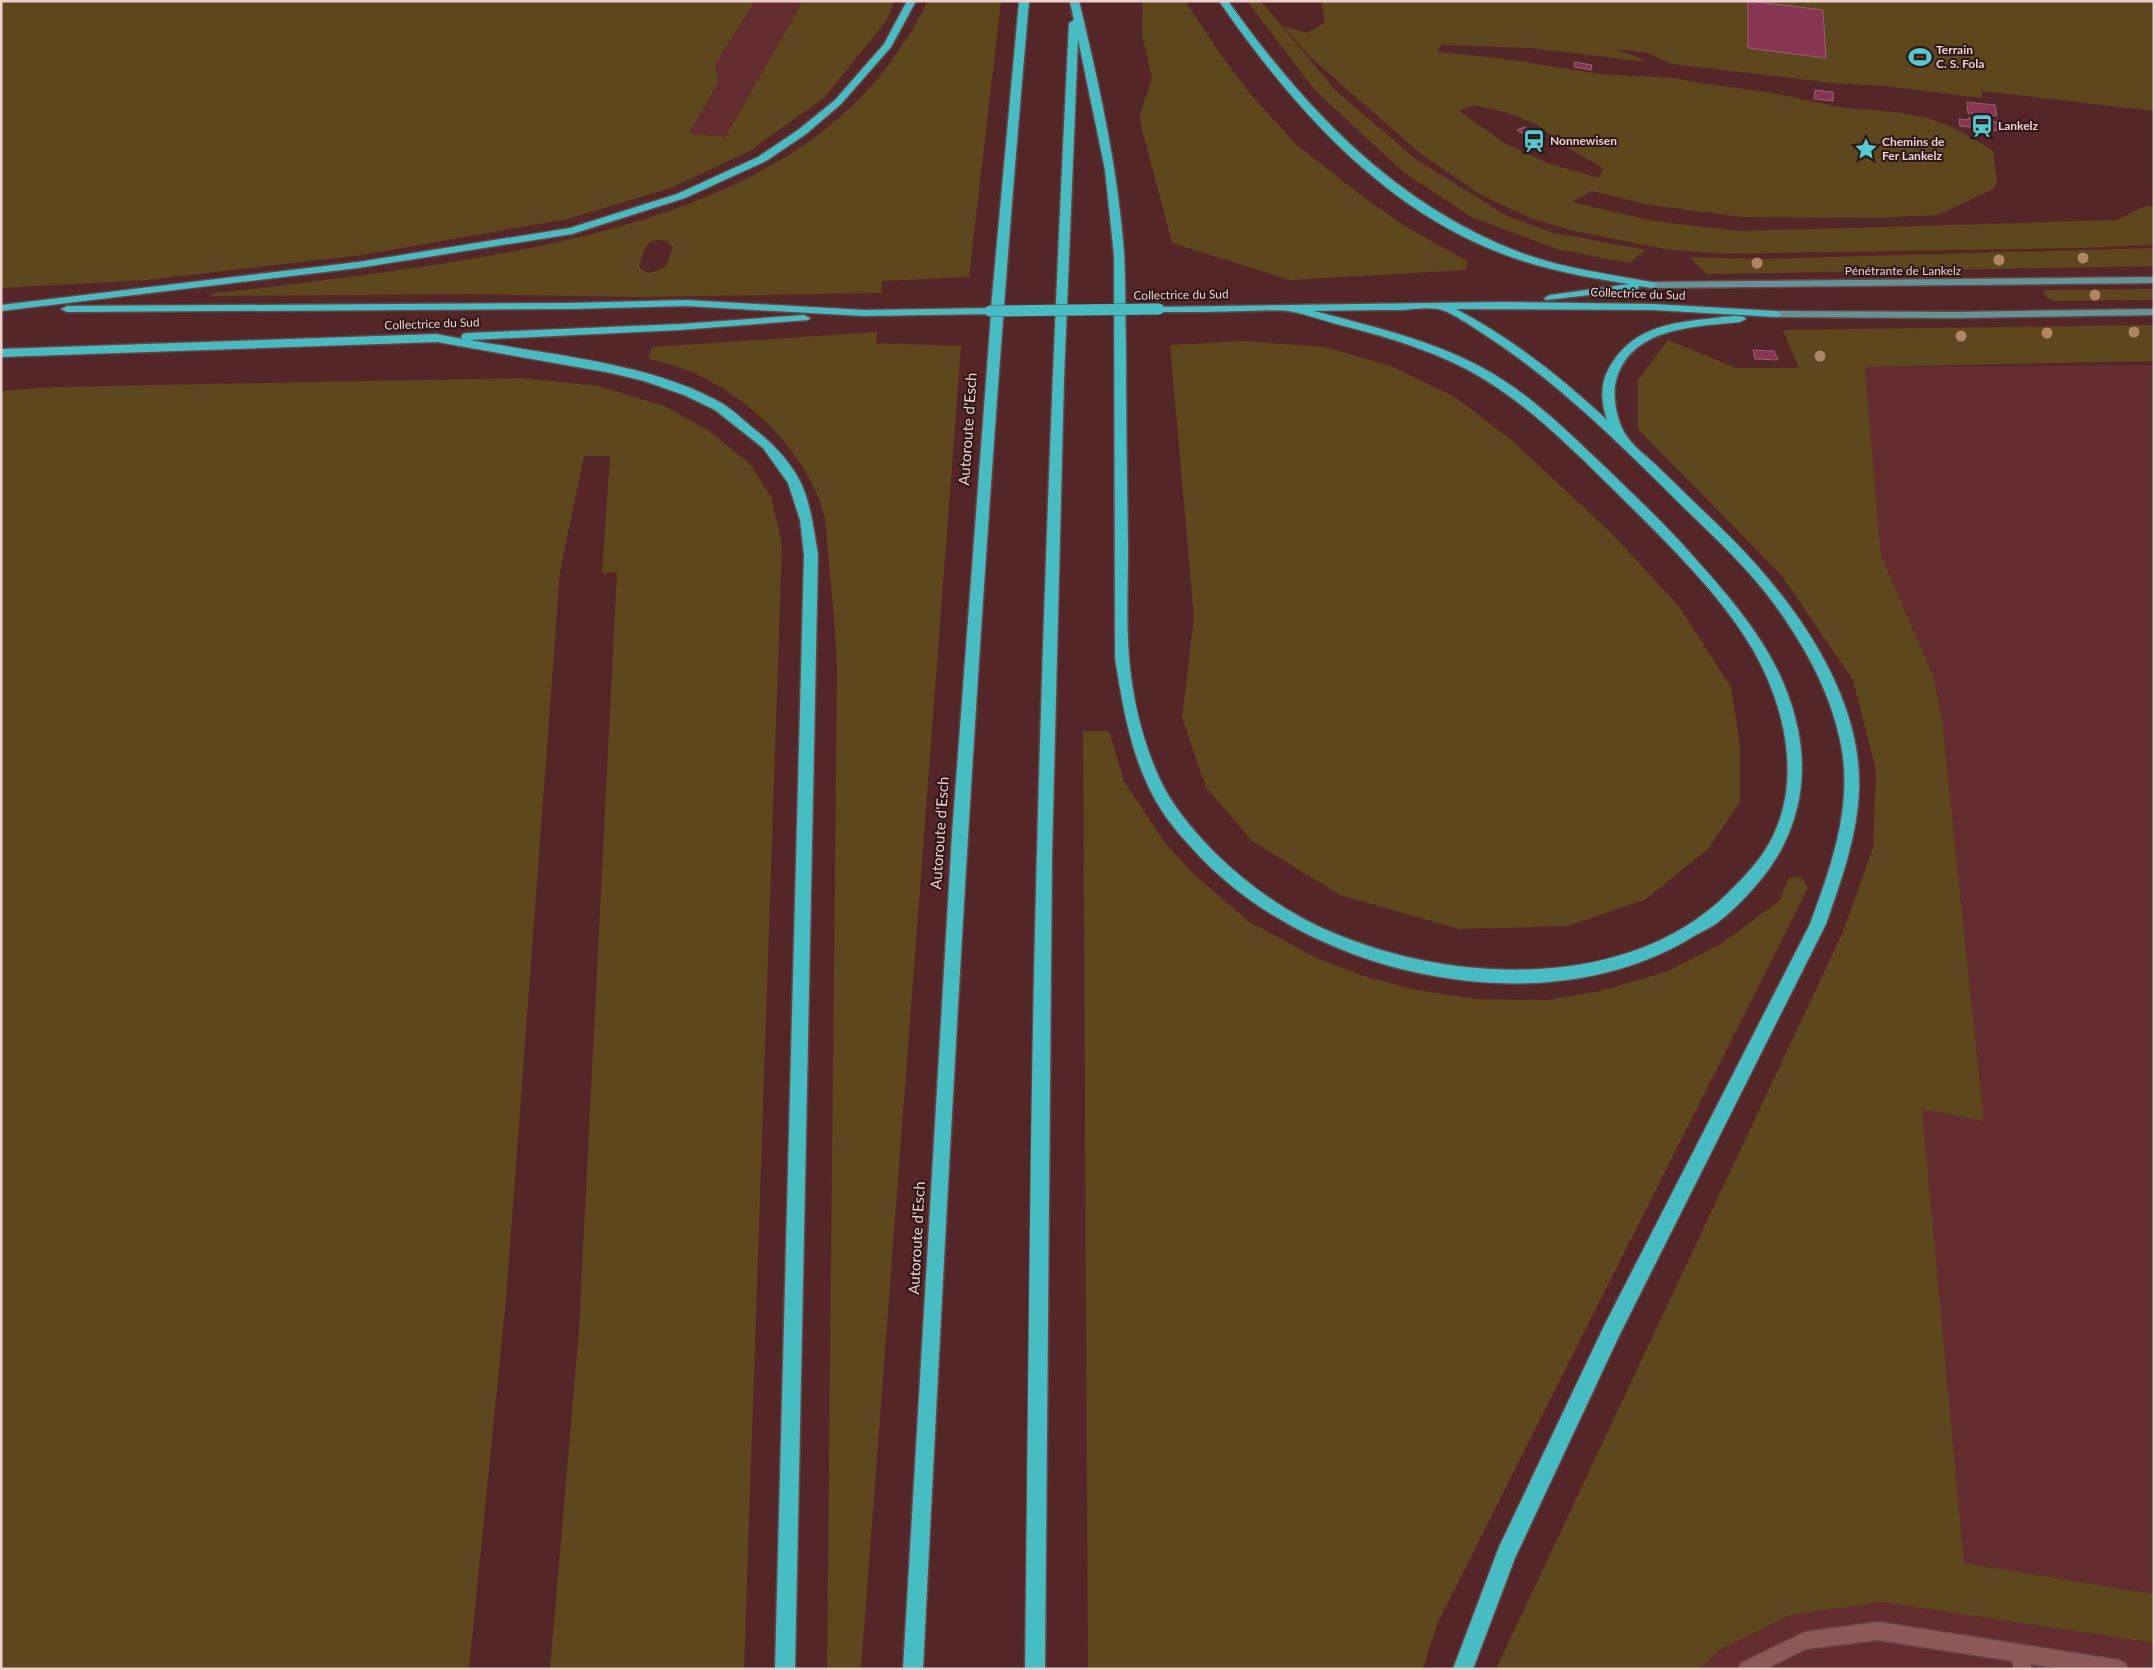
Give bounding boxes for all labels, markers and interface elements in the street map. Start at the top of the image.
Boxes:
place label: Terrain C. S. Fola [1936,42,1984,71]
sports icon: Terrain C. S. Fola [1907,44,1933,70]
station icon: Lankelz [1969,113,1995,139]
place label: Lankelz [1998,118,2039,133]
station icon: Nonnewisen [1521,128,1547,154]
place label: Nonnewisen [1550,133,1617,148]
place label: Chemins de Fer Lankelz [1882,134,1945,163]
place icon: Chemins de Fer Lankelz [1853,136,1879,162]
street label: Pénétrante de Lankelz [1845,263,1962,278]
street label: Collectrice du Sud [1590,284,1686,303]
street label: Collectrice du Sud [1133,286,1229,303]
street label: Collectrice du Sud [384,314,480,333]
street label: Autoroute d'Esch [954,372,980,486]
street label: Autoroute d'Esch [926,776,952,890]
street label: Autoroute d'Esch [904,1181,928,1295]

